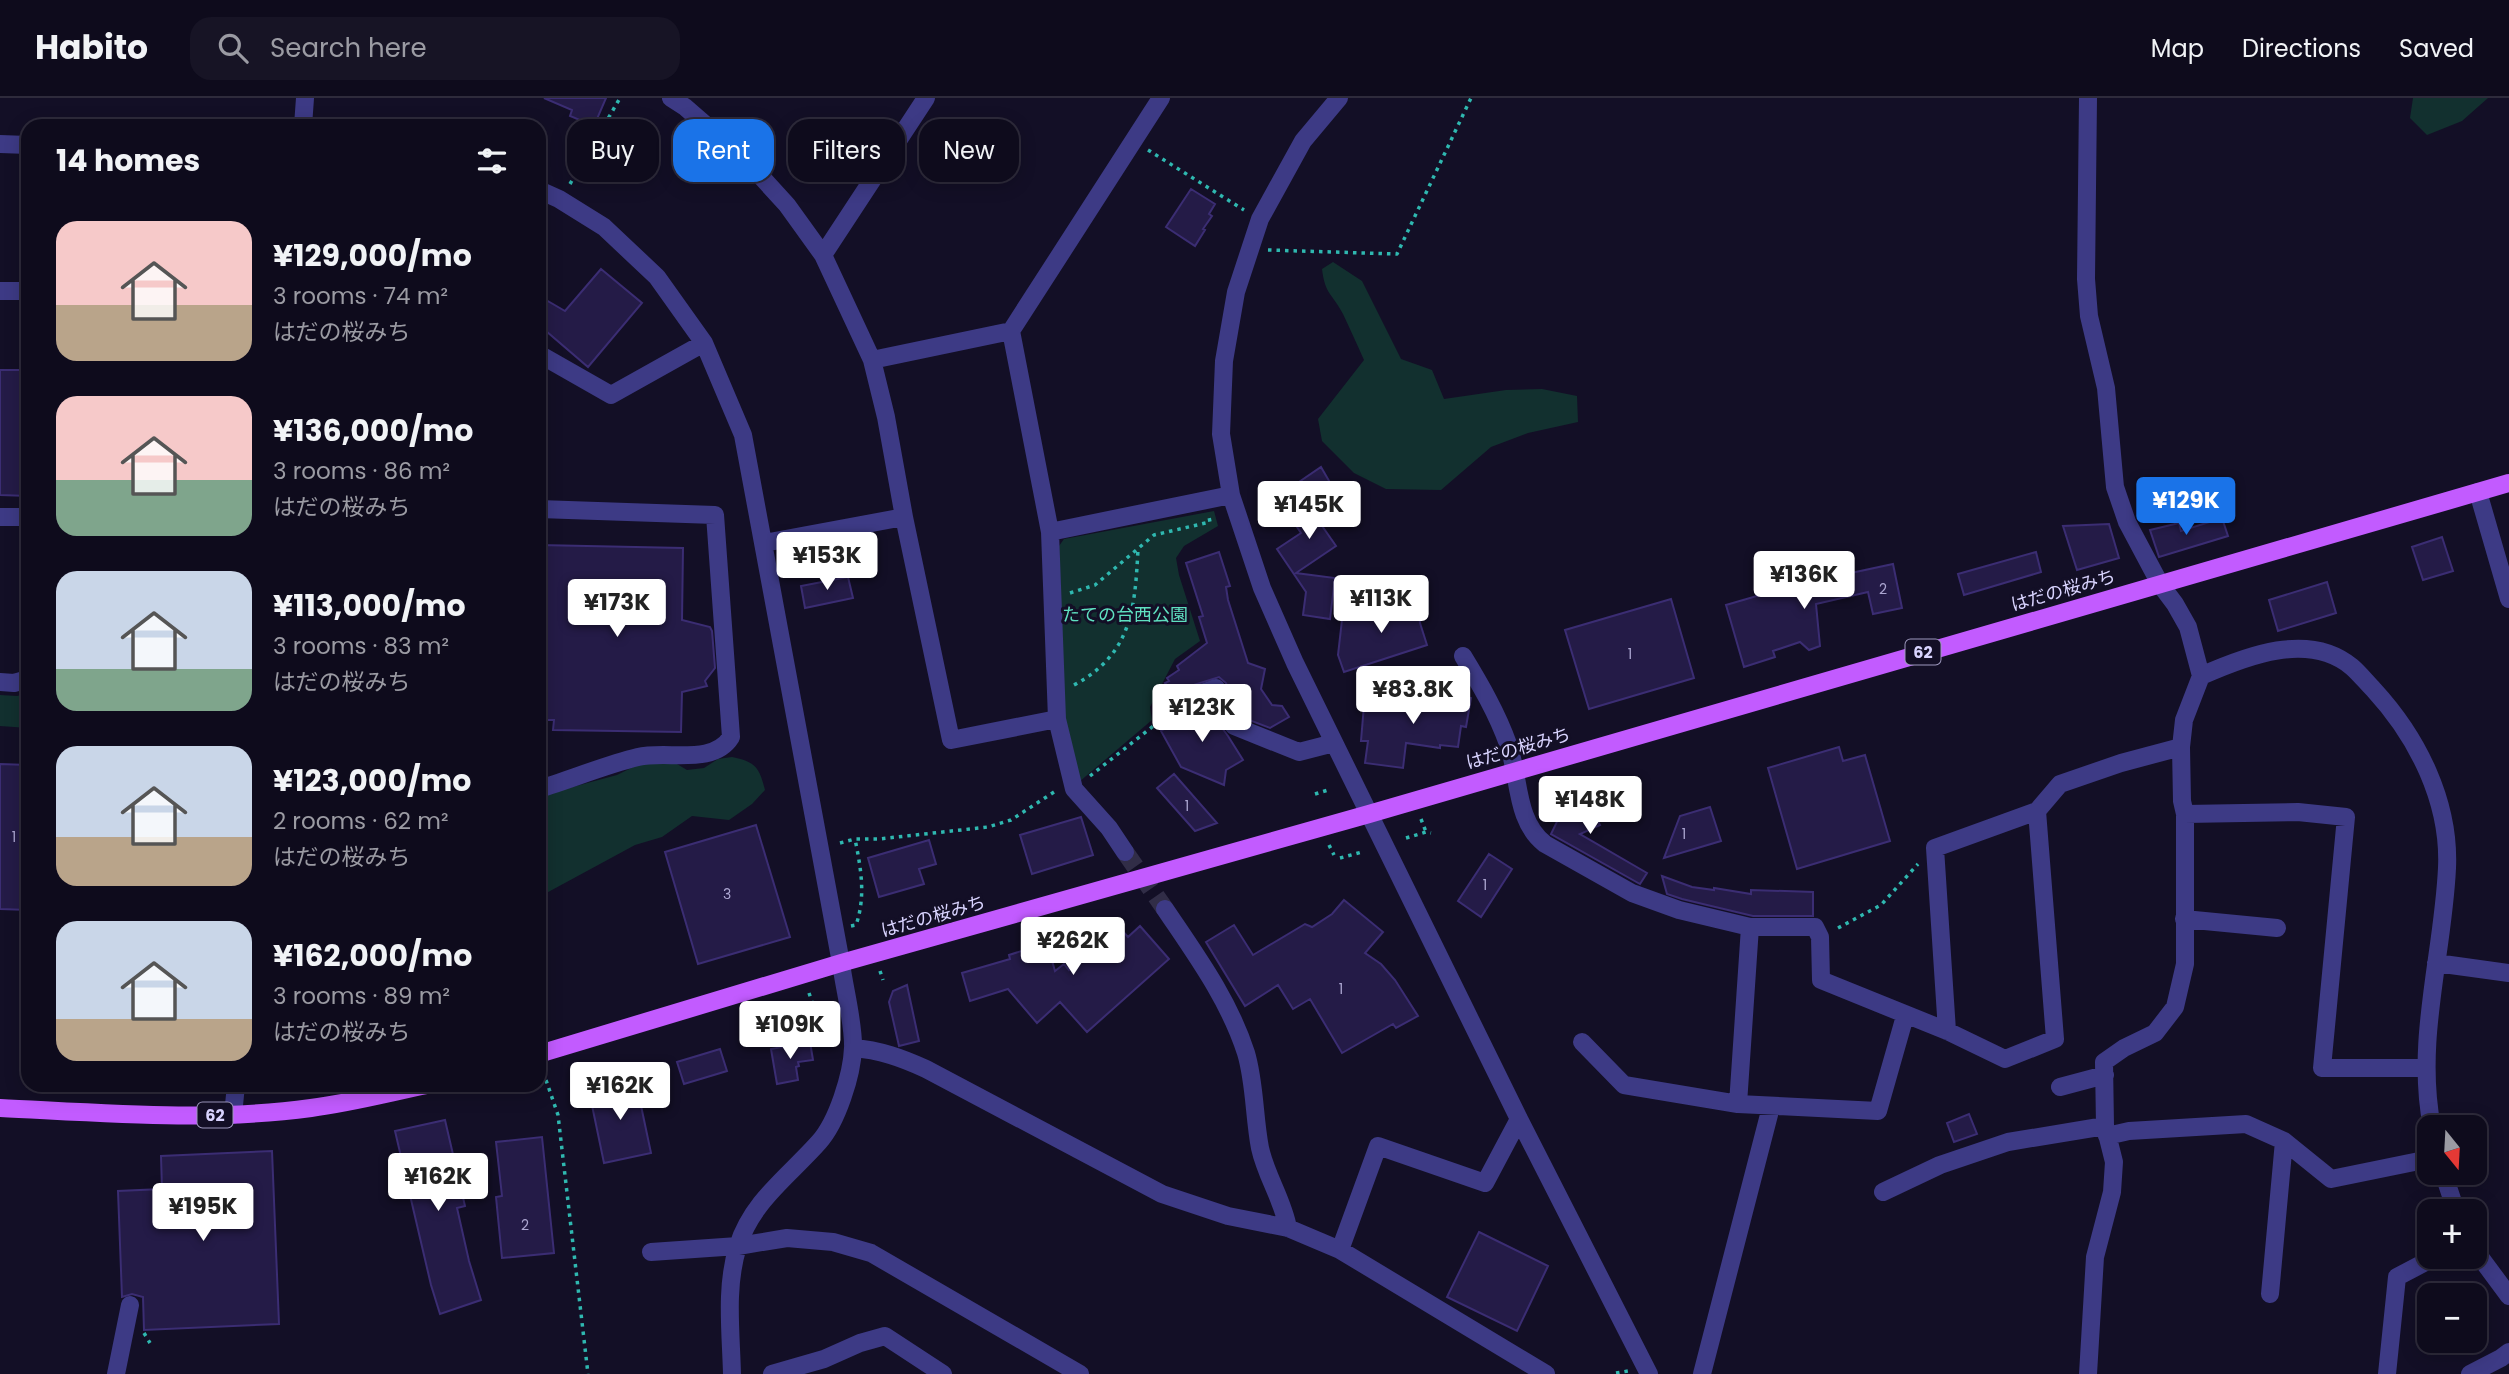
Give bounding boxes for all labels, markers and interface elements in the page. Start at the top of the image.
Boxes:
search box [190,17,680,80]
text: Habito [35,24,148,71]
icon: search [214,29,252,67]
text: Search here [270,30,427,66]
text: Map [2151,32,2204,65]
text: Directions [2242,32,2361,65]
text: Saved [2399,32,2474,65]
chip: Buy [567,119,659,182]
chip: Rent [673,119,774,182]
chip: Filters [788,119,905,182]
chip: New [919,119,1019,182]
text: 14 homes [56,139,200,182]
icon: filters [473,142,511,180]
text: ¥129,000/mo [273,234,472,277]
icon: home [112,249,196,333]
text: 3 rooms · 74 m² [273,280,448,312]
text: はだの桜みち [273,316,411,348]
text: ¥136,000/mo [273,409,473,452]
icon: home [112,424,196,508]
text: 3 rooms · 86 m² [273,455,450,487]
pin: ¥129K [2137,478,2235,537]
pin: ¥145K [1260,482,1358,541]
text: ¥129K [2152,484,2220,516]
text: ¥145K [1274,488,1344,520]
text: はだの桜みち [273,491,411,523]
pin: ¥153K [778,532,876,592]
text: ¥153K [793,539,861,571]
pin: ¥136K [1755,552,1853,611]
text: ¥136K [1770,558,1838,590]
street label: はだの桜みち [2008,563,2118,617]
pin: ¥113K [1332,575,1430,635]
house number: 2 [1879,579,1887,599]
pin: ¥173K [568,580,666,639]
text: ¥113K [1350,582,1412,614]
text: ¥113,000/mo [273,584,466,627]
text: ¥173K [584,586,650,618]
icon: home [112,599,196,683]
park label: たての台西公園 [1062,602,1188,627]
text: 3 rooms · 83 m² [273,630,449,662]
road number: 62 [1906,639,1940,664]
house number: 1 [1628,644,1632,664]
text: はだの桜みち [273,666,411,698]
pin: ¥83.8K [1356,666,1470,726]
text: ¥83.8K [1372,673,1454,705]
pin: ¥123K [1153,684,1251,744]
text: ¥123K [1168,691,1236,723]
street label: はだの桜みち [1463,721,1573,775]
text: ¥123,000/mo [273,759,471,802]
icon: home [112,774,196,858]
pin: ¥148K [1541,776,1639,836]
text: ¥148K [1555,783,1625,815]
house number: 1 [1185,796,1189,816]
text: 2 rooms · 62 m² [273,805,449,837]
house number: 1 [1682,824,1686,844]
house number: 1 [12,827,16,847]
text: はだの桜みち [273,841,411,873]
house number: 1 [1483,875,1487,895]
house number: 3 [723,884,731,904]
street label: はだの桜みち [878,889,988,943]
pin: ¥262K [1024,918,1122,977]
text: ¥262K [1037,924,1109,956]
text: ¥162,000/mo [273,934,472,977]
icon: home [112,949,196,1033]
house number: 1 [1339,979,1343,999]
text: 3 rooms · 89 m² [273,980,450,1012]
pin: ¥109K [741,1002,839,1061]
text: ¥109K [755,1008,825,1040]
text: はだの桜みち [273,1016,411,1048]
pin: ¥162K [571,1062,669,1122]
text: ¥162K [586,1069,654,1101]
road number: 62 [198,1102,232,1128]
north arrow [2417,1115,2487,1185]
map controls [2417,1115,2487,1353]
pin: ¥162K [389,1154,487,1213]
text: ¥162K [404,1160,472,1192]
pin: ¥195K [154,1184,252,1243]
text: ¥195K [168,1190,238,1222]
button: + [2417,1199,2487,1269]
house number: 2 [521,1215,529,1235]
button: − [2417,1283,2487,1353]

